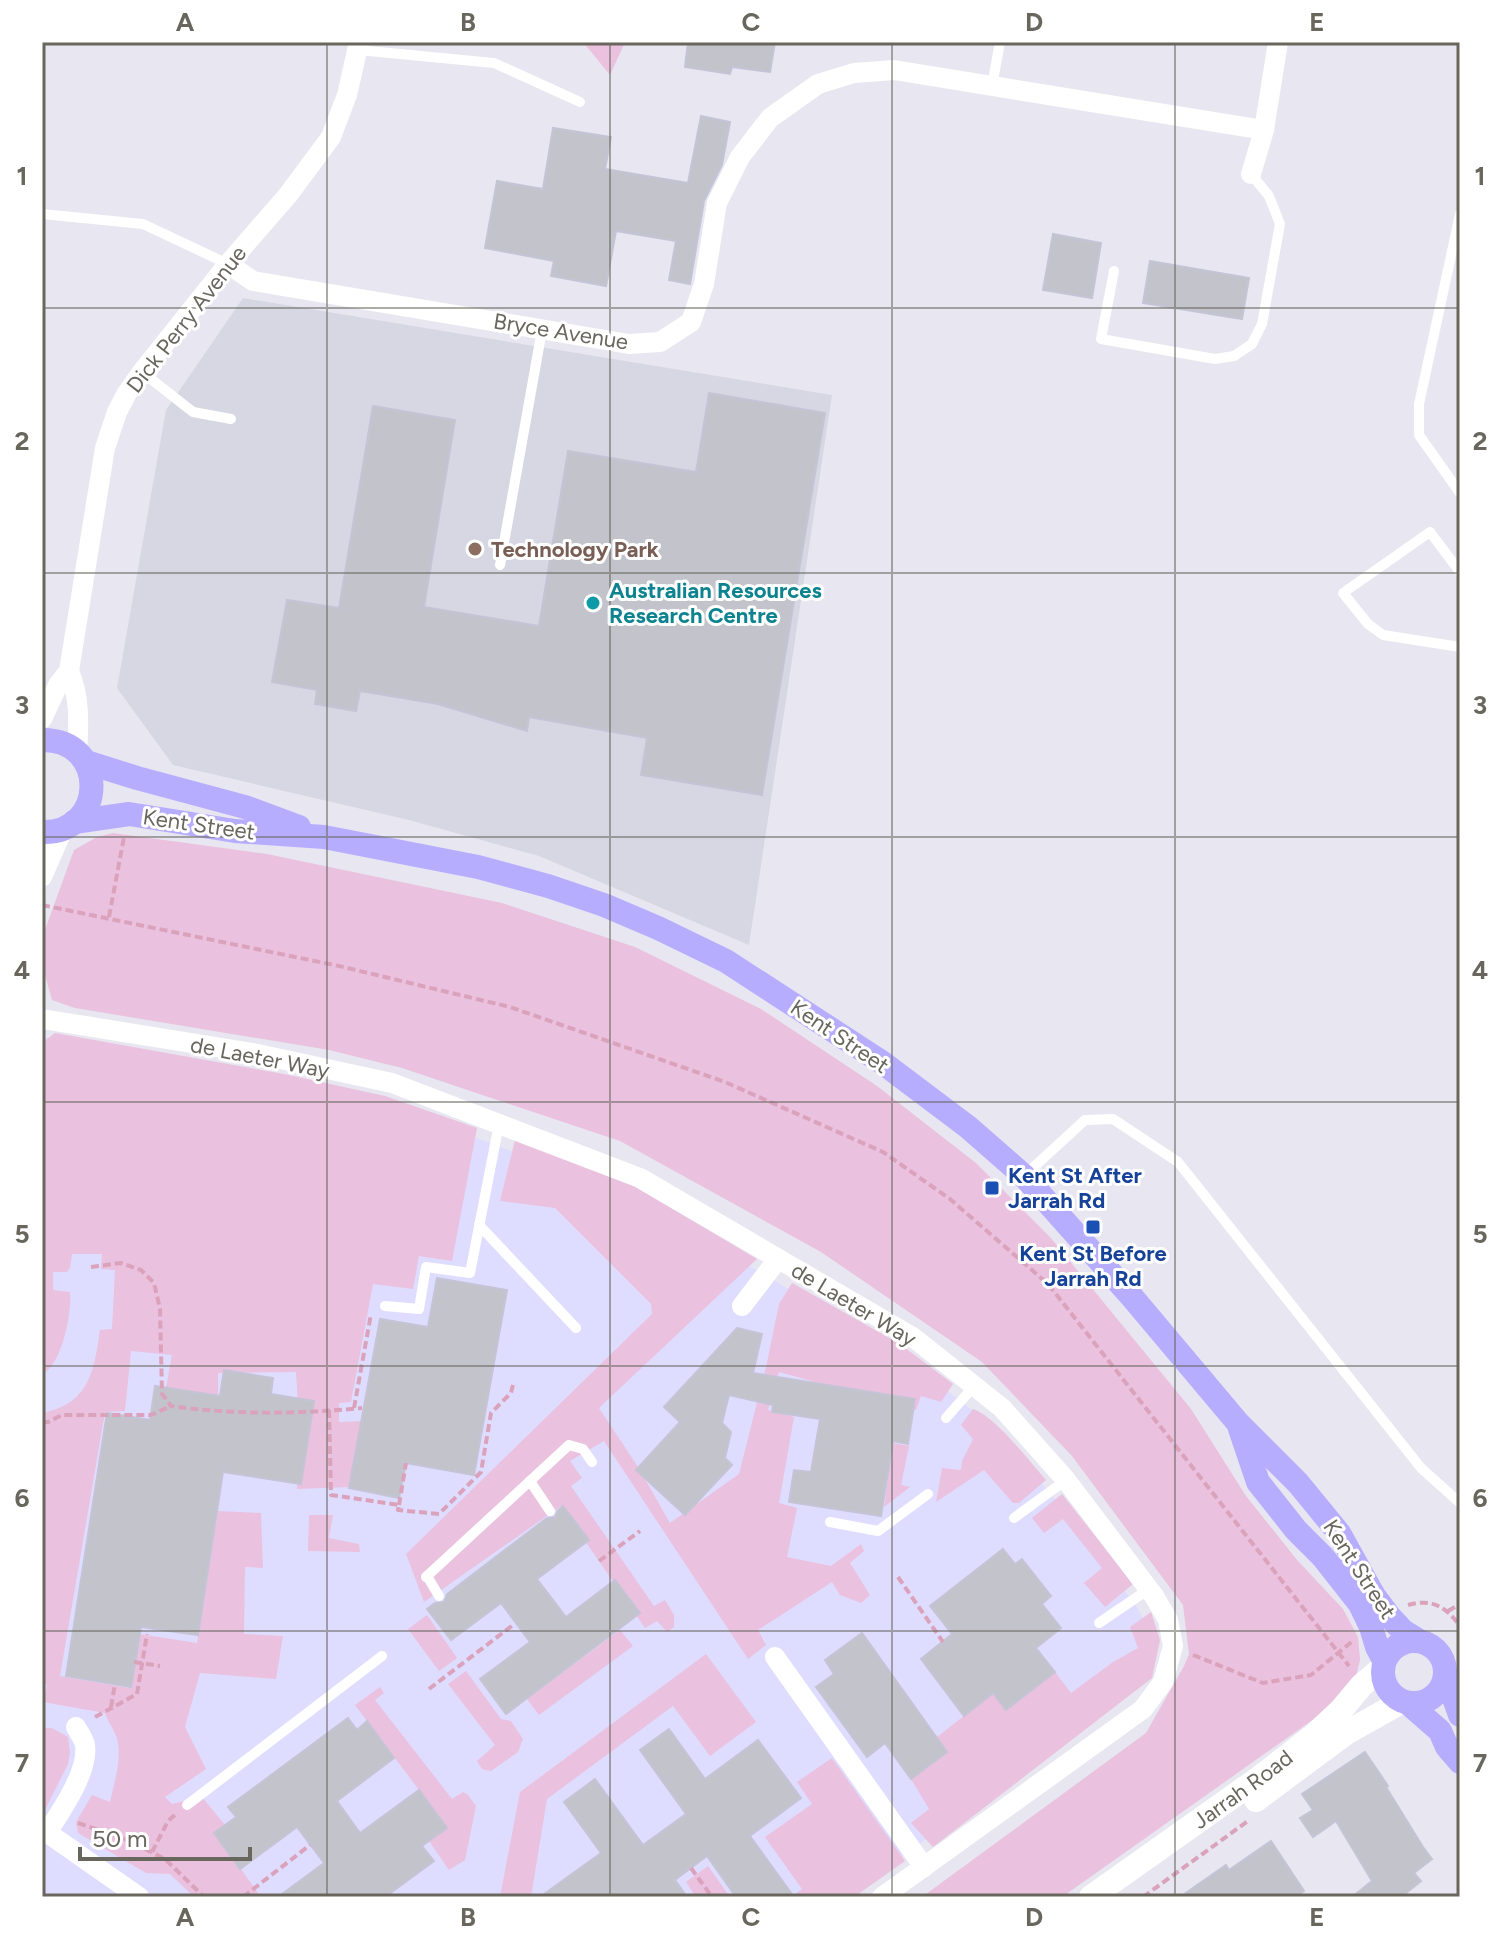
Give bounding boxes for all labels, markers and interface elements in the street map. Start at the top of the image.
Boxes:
text: A [176,6,195,38]
text: B [460,6,476,38]
text: C [742,6,761,38]
text: D [1025,6,1043,38]
text: E [1309,6,1325,38]
text: 1 [17,160,27,192]
text: 1 [1475,160,1485,192]
street label: Dick Perry Avenue [121,240,252,398]
street label: Bryce Avenue [492,308,630,355]
text: 2 [14,425,30,457]
text: 2 [1472,425,1488,457]
place label: Technology Park [491,536,659,563]
marker: Technology Park [466,540,484,558]
place label: Australian Resources Research Centre [609,577,822,629]
marker: Australian Resources Research Centre [584,594,602,612]
text: 3 [15,689,29,721]
text: 3 [1473,689,1487,721]
street label: Kent Street [141,803,257,846]
text: 4 [14,954,30,986]
text: 4 [1472,954,1488,986]
street label: Kent Street [785,994,894,1079]
street label: de Laeter Way [188,1031,332,1084]
place label: Kent St After Jarrah Rd [1008,1162,1142,1214]
marker: Kent St After Jarrah Rd [983,1179,1001,1197]
text: 5 [14,1218,30,1250]
marker: Kent St Before Jarrah Rd [1084,1218,1102,1236]
text: 5 [1472,1218,1488,1250]
place label: Kent St Before Jarrah Rd [1019,1240,1167,1292]
street label: de Laeter Way [786,1257,921,1353]
text: 6 [14,1482,30,1514]
text: 6 [1472,1482,1488,1514]
street label: Kent Street [1318,1515,1402,1624]
street label: Jarrah Road [1187,1744,1298,1835]
text: 7 [15,1747,29,1779]
text: 7 [1473,1747,1487,1779]
scale bar [80,1811,250,1861]
text: 50 m [92,1824,148,1853]
text: A [176,1901,195,1933]
text: B [460,1901,476,1933]
text: C [742,1901,761,1933]
text: D [1025,1901,1043,1933]
text: E [1309,1901,1325,1933]

